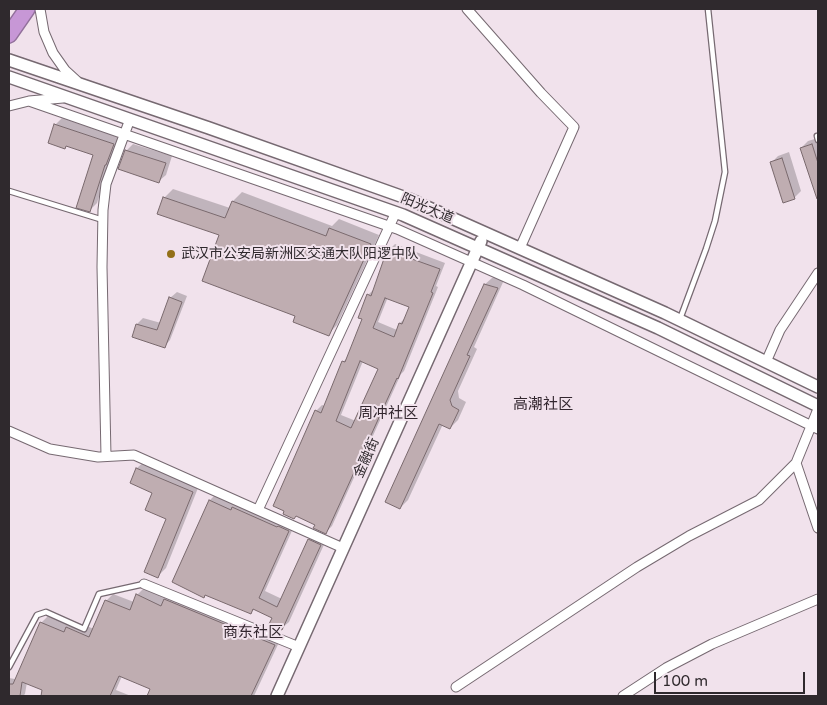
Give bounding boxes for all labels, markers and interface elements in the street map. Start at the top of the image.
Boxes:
street label: 阳光大道 [398,190,456,228]
place label: 武汉市公安局新洲区交通大队阳逻中队 [181,246,419,262]
marker: 武汉市公安局新洲区交通大队阳逻中队 [165,248,177,260]
district label: 高潮社区 [513,396,573,414]
district label: 周冲社区 [358,405,418,423]
street label: 金融街 [351,435,383,481]
district label: 商东社区 [223,624,283,642]
scale bar [657,662,808,694]
text: 100 m [662,672,708,690]

